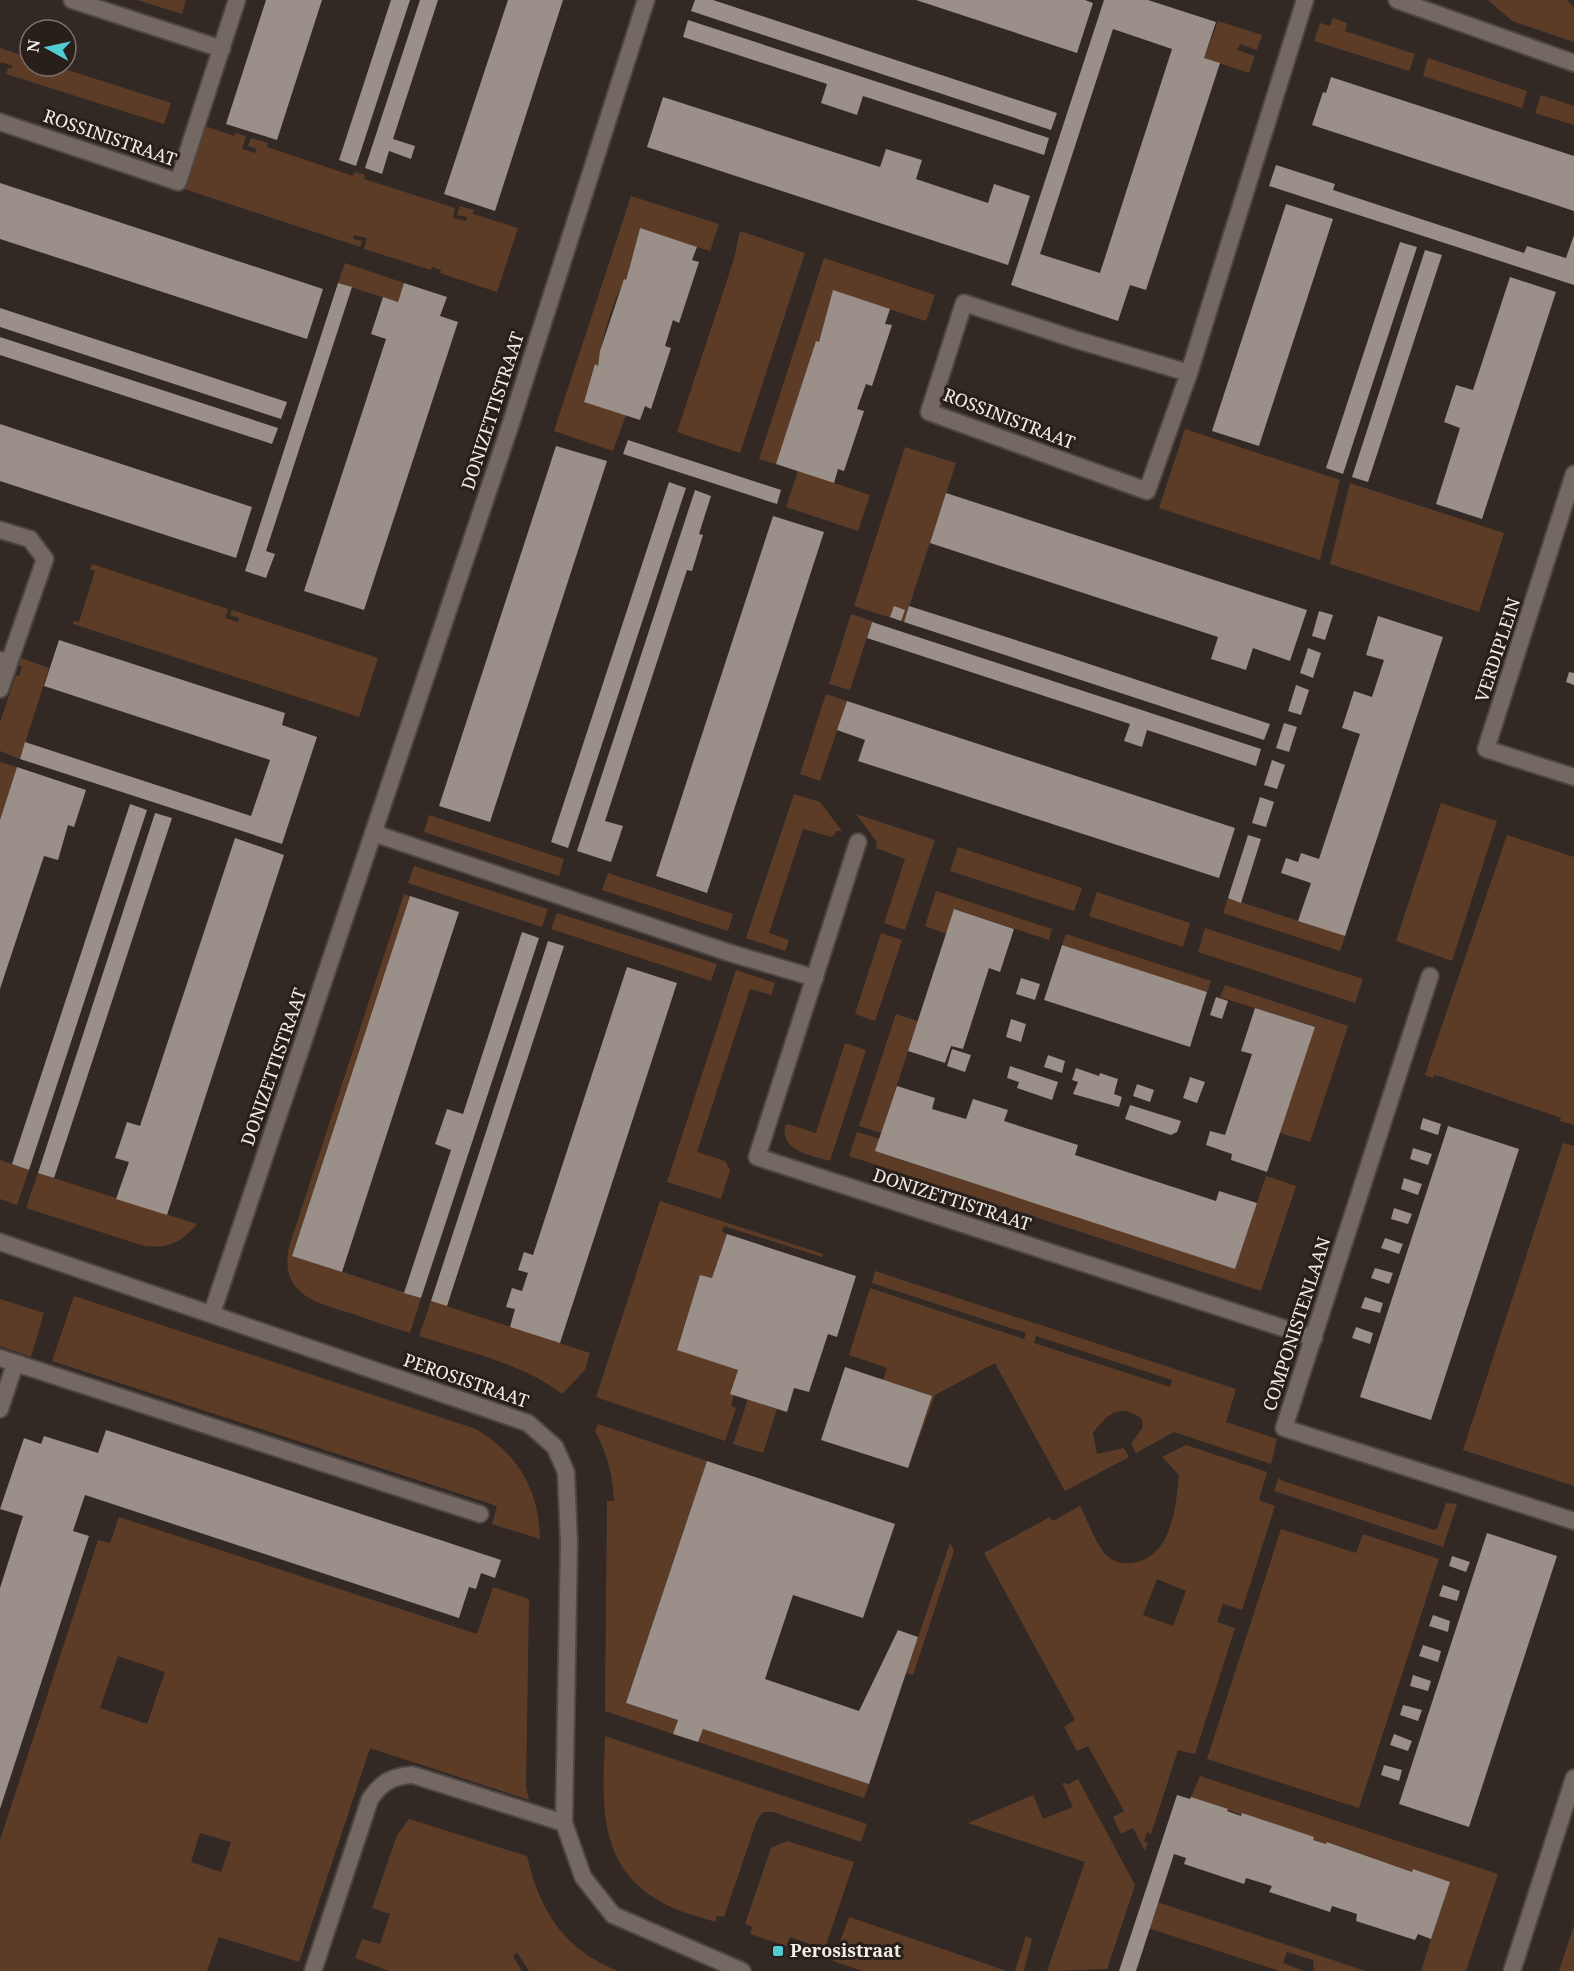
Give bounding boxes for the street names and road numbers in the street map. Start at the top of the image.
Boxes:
street label: ROSSINISTRAAT [41,103,180,171]
street label: DONIZETTISTRAAT [455,329,529,493]
street label: ROSSINISTRAAT [940,382,1079,454]
street label: VERDIPLEIN [1469,594,1525,705]
street label: DONIZETTISTRAAT [235,985,311,1149]
street label: DONIZETTISTRAAT [870,1162,1034,1236]
street label: COMPONISTENLAAN [1257,1233,1336,1414]
street label: PEROSISTRAAT [401,1347,532,1413]

